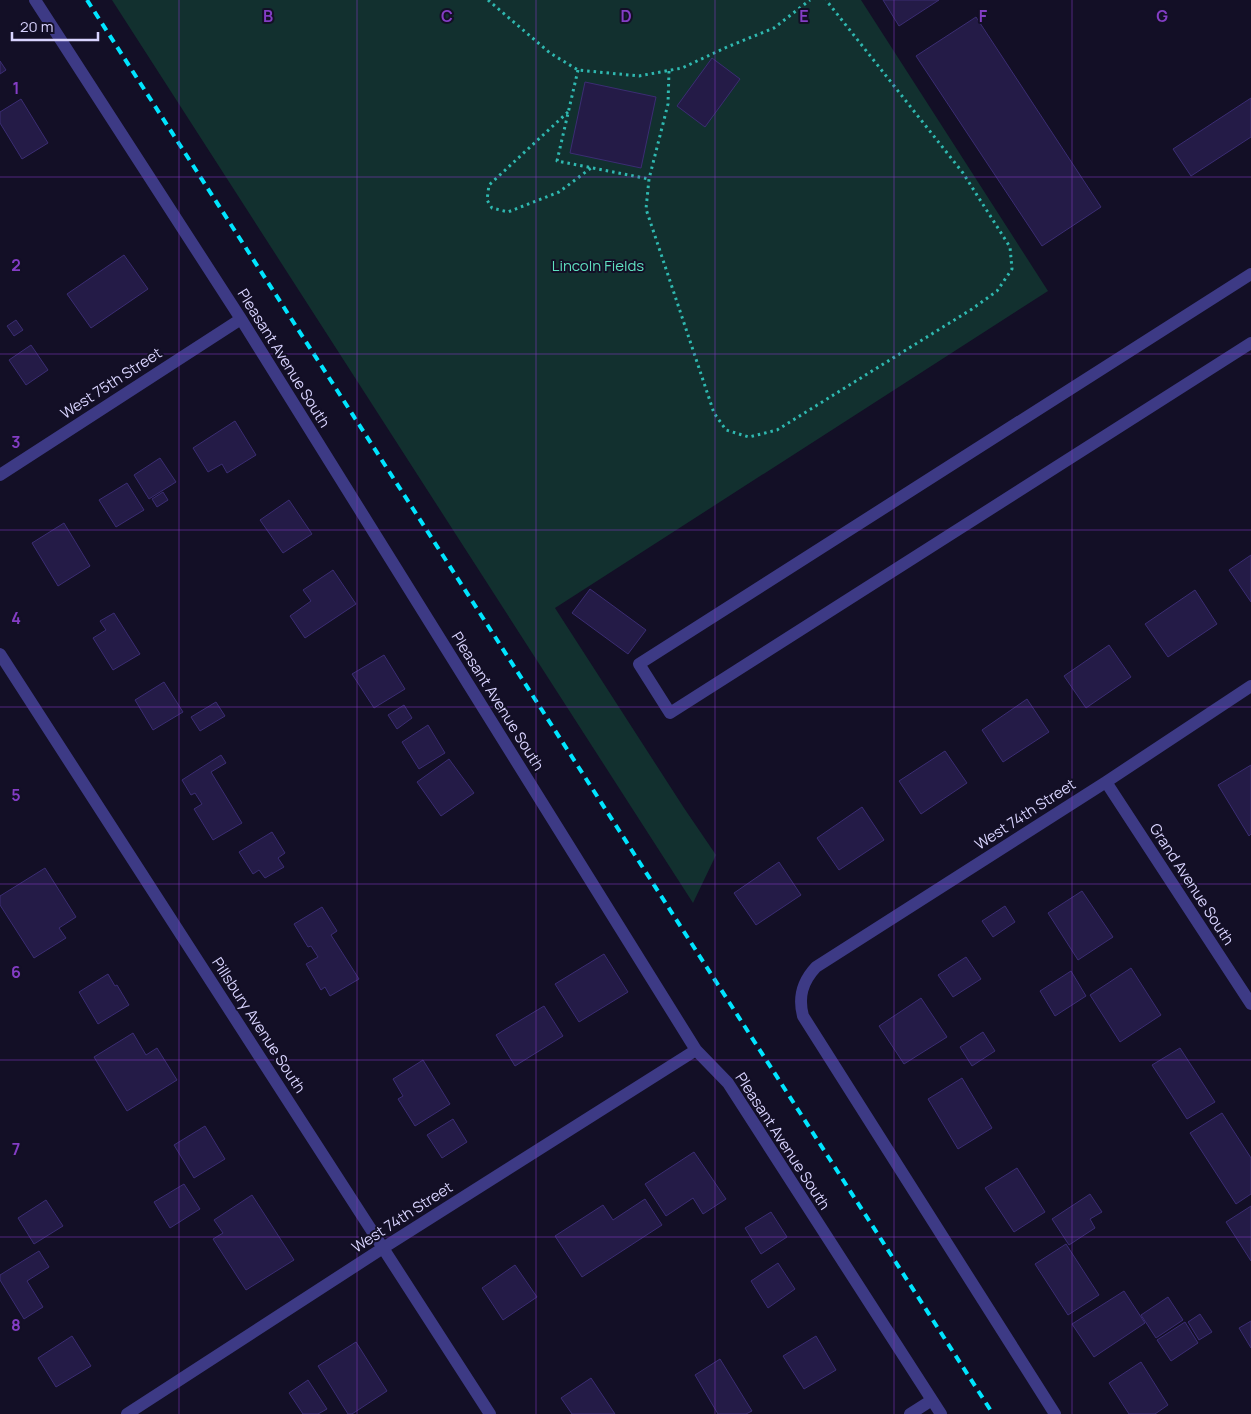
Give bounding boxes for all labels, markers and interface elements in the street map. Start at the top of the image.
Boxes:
text: B [263,5,273,27]
text: C [441,5,453,27]
text: D [620,5,632,27]
text: E [799,5,809,27]
text: F [979,5,988,27]
text: G [1156,5,1168,27]
scale bar [12,10,99,42]
text: 20 m [20,16,53,37]
text: 1 [12,77,20,99]
text: 2 [11,254,21,276]
park label: Lincoln Fields [552,255,644,276]
street label: Pleasant Avenue South [233,285,335,431]
street label: West 75th Street [56,342,166,424]
text: 3 [11,431,21,453]
text: 4 [11,607,21,629]
street label: Pleasant Avenue South [447,628,549,774]
street label: West 74th Street [970,773,1080,855]
text: 5 [11,784,21,806]
street label: Grand Avenue South [1145,819,1239,949]
street label: Pillsbury Avenue South [207,953,311,1097]
text: 6 [11,961,21,983]
street label: Pleasant Avenue South [731,1068,835,1214]
text: 7 [12,1138,20,1160]
street label: West 74th Street [347,1176,457,1258]
text: 8 [11,1314,21,1336]

